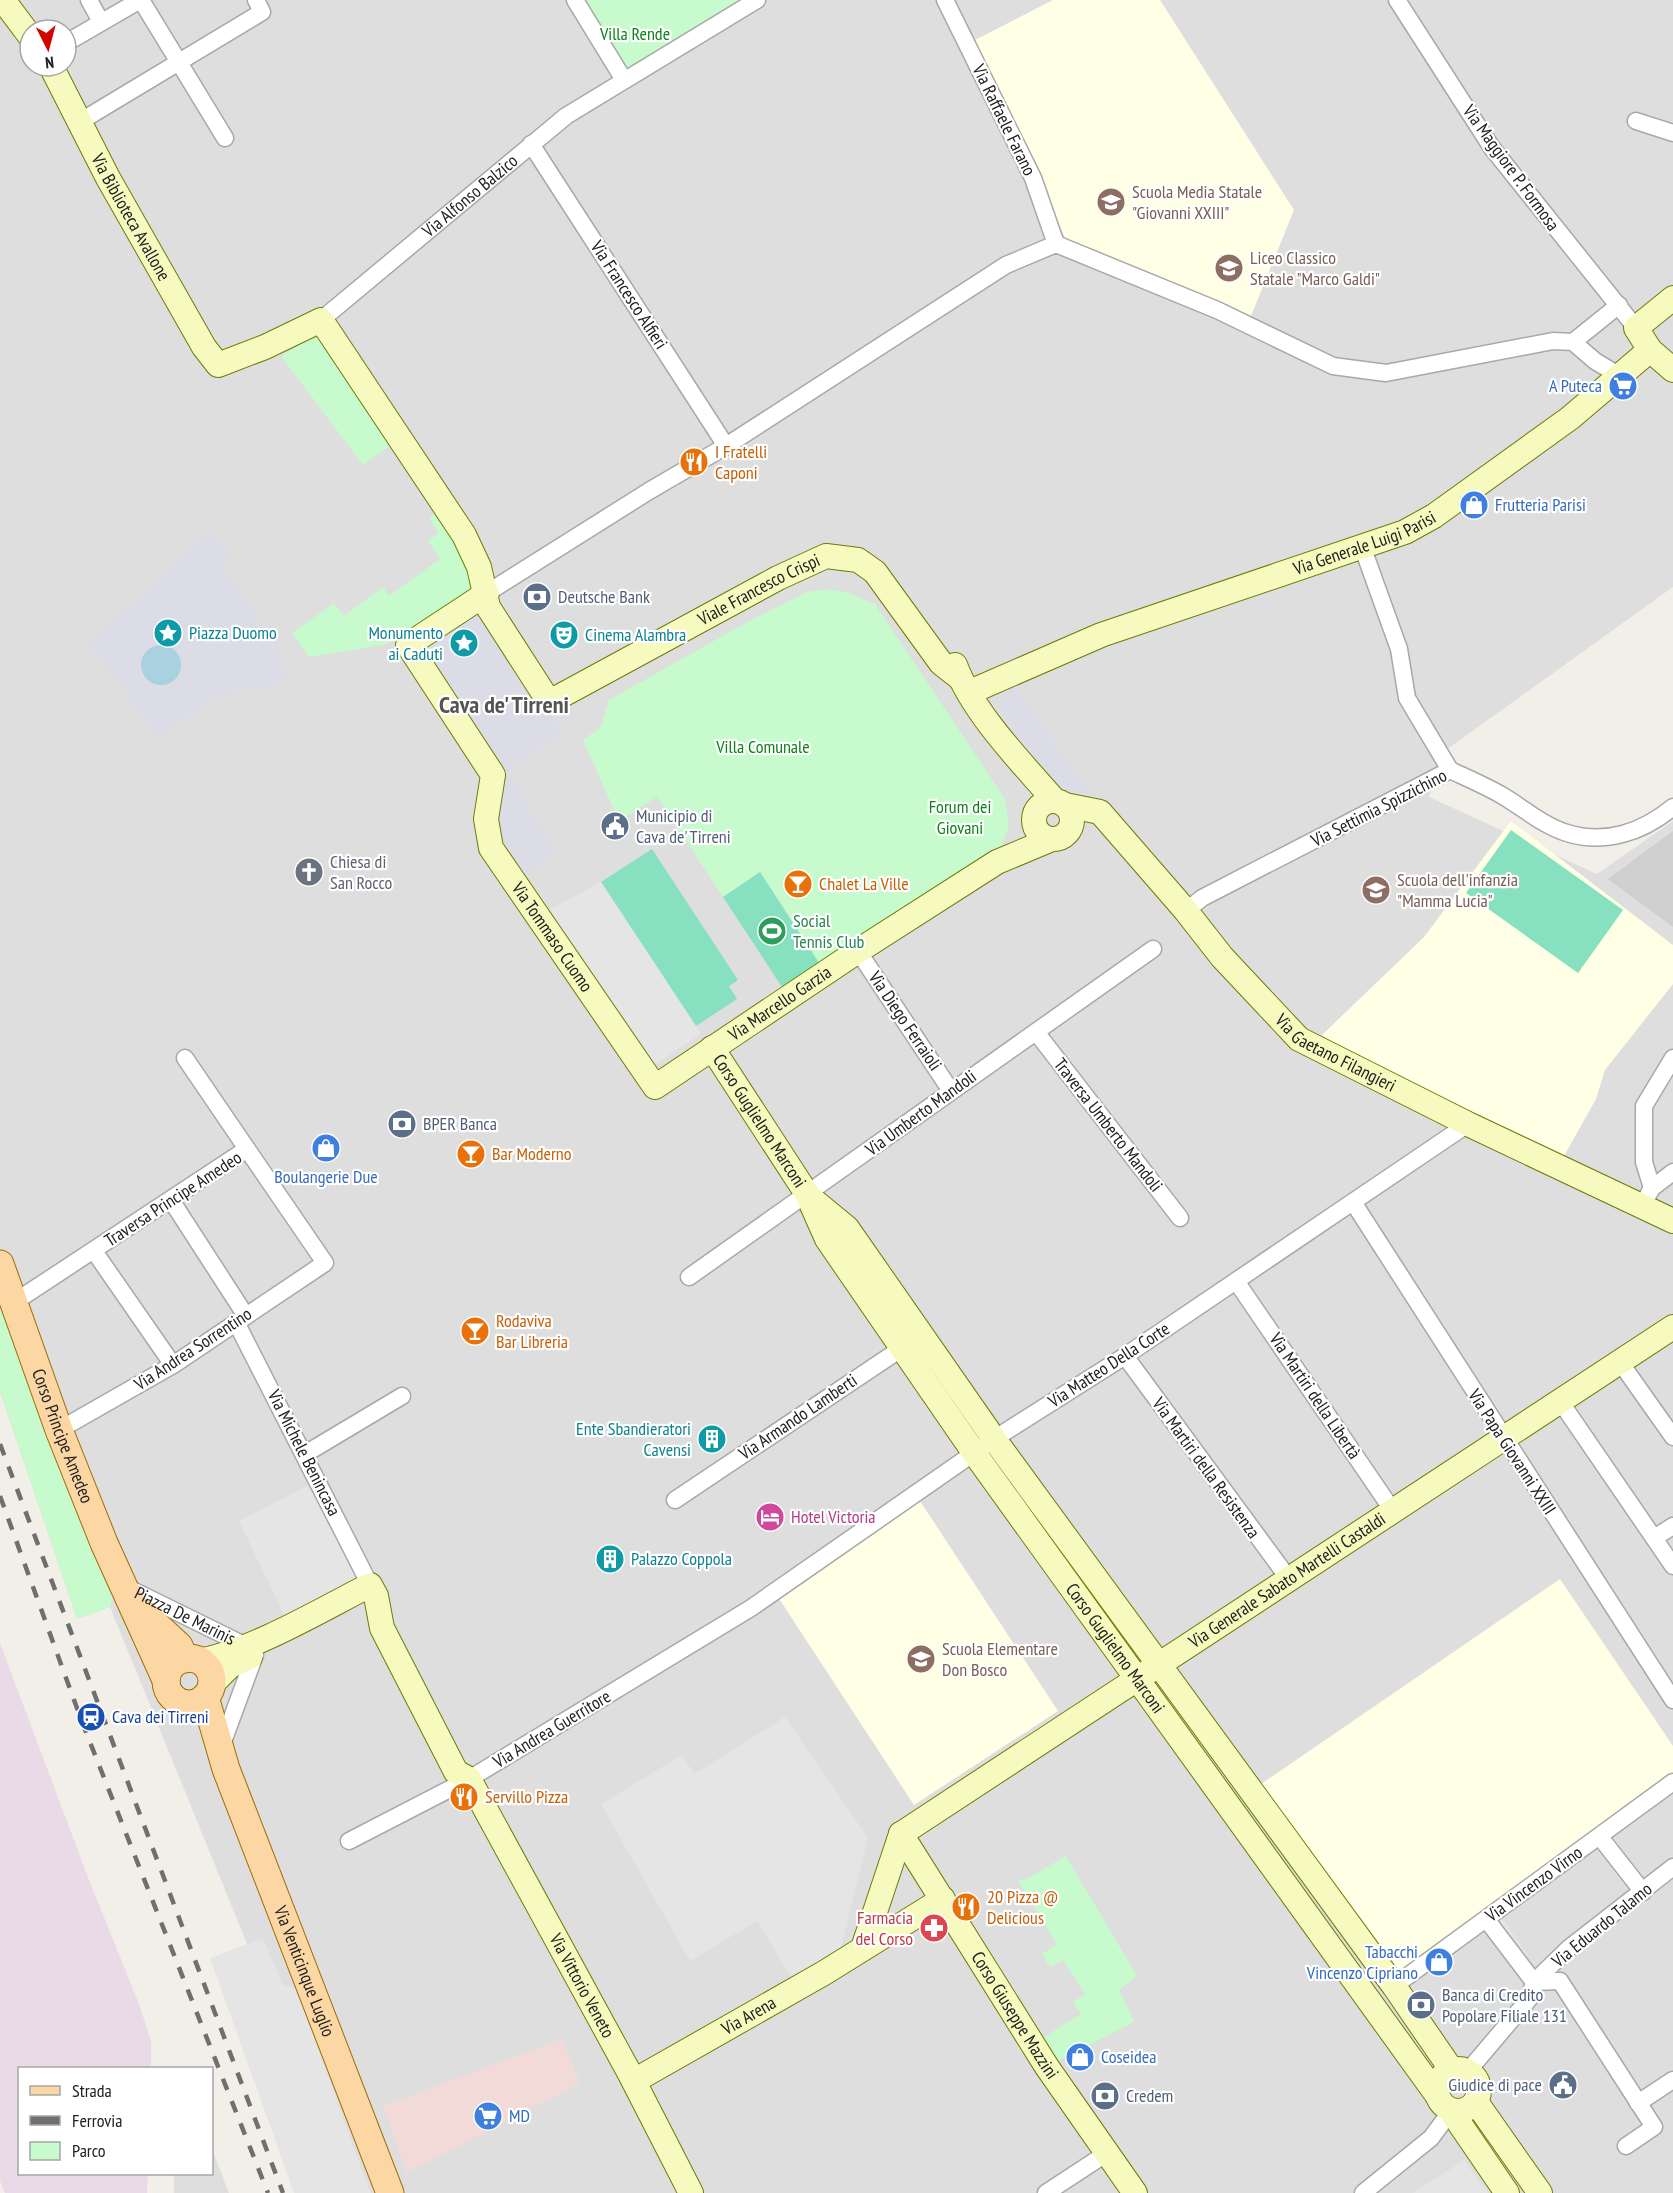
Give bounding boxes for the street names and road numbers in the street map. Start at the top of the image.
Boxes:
street label: Via Raffaele Farano [967,60,1041,179]
street label: Via Maggiore P. Formosa [1457,99,1565,235]
street label: Via Biblioteca Avallone [86,149,176,285]
street label: Via Alfonso Balzico [416,149,522,243]
street label: Via Francesco Alfieri [585,235,673,353]
street label: Via Generale Luigi Parisi [1289,505,1440,580]
street label: Viale Francesco Crispi [693,548,823,631]
street label: Via Settimia Spizzichino [1306,763,1451,852]
street label: Via Tommaso Cuomo [506,877,598,996]
street label: Via Marcello Garzia [723,960,835,1046]
street label: Via Diego Ferraioli [863,966,947,1075]
street label: Via Gaetano Filangieri [1270,1008,1400,1097]
street label: Corso Guglielmo Marconi [708,1049,812,1192]
street label: Traversa Umberto Mandoli [1049,1053,1168,1196]
street label: Via Umberto Mandoli [860,1065,981,1161]
street label: Traversa Principe Amedeo [100,1146,246,1251]
street label: Via Andrea Sorrentino [129,1302,256,1396]
street label: Via Matteo Della Corte [1043,1317,1174,1413]
street label: Via Martiri della Libertà [1264,1327,1366,1463]
street label: Corso Principe Amedeo [27,1365,99,1507]
street label: Via Armando Lamberti [733,1368,861,1465]
street label: Via Papa Giovanni XXIII [1463,1384,1561,1519]
street label: Via Michele Benincasa [262,1385,346,1520]
street label: Via Martiri della Resistenza [1147,1392,1265,1543]
street label: Via Generale Sabato Martelli Castaldi [1183,1507,1390,1653]
street label: Corso Guglielmo Marconi [1061,1578,1170,1718]
street label: Piazza De Marinis [131,1581,239,1650]
street label: Via Andrea Guerritore [488,1684,615,1773]
street label: Via Vincenzo Virno [1480,1840,1587,1927]
street label: Via Eduardo Talamo [1546,1877,1657,1973]
street label: Via Venticinque Luglio [269,1902,340,2040]
street label: Via Vittorio Veneto [544,1928,620,2042]
street label: Corso Giuseppe Mazzini [966,1947,1064,2083]
street label: Via Arena [716,1991,780,2040]

